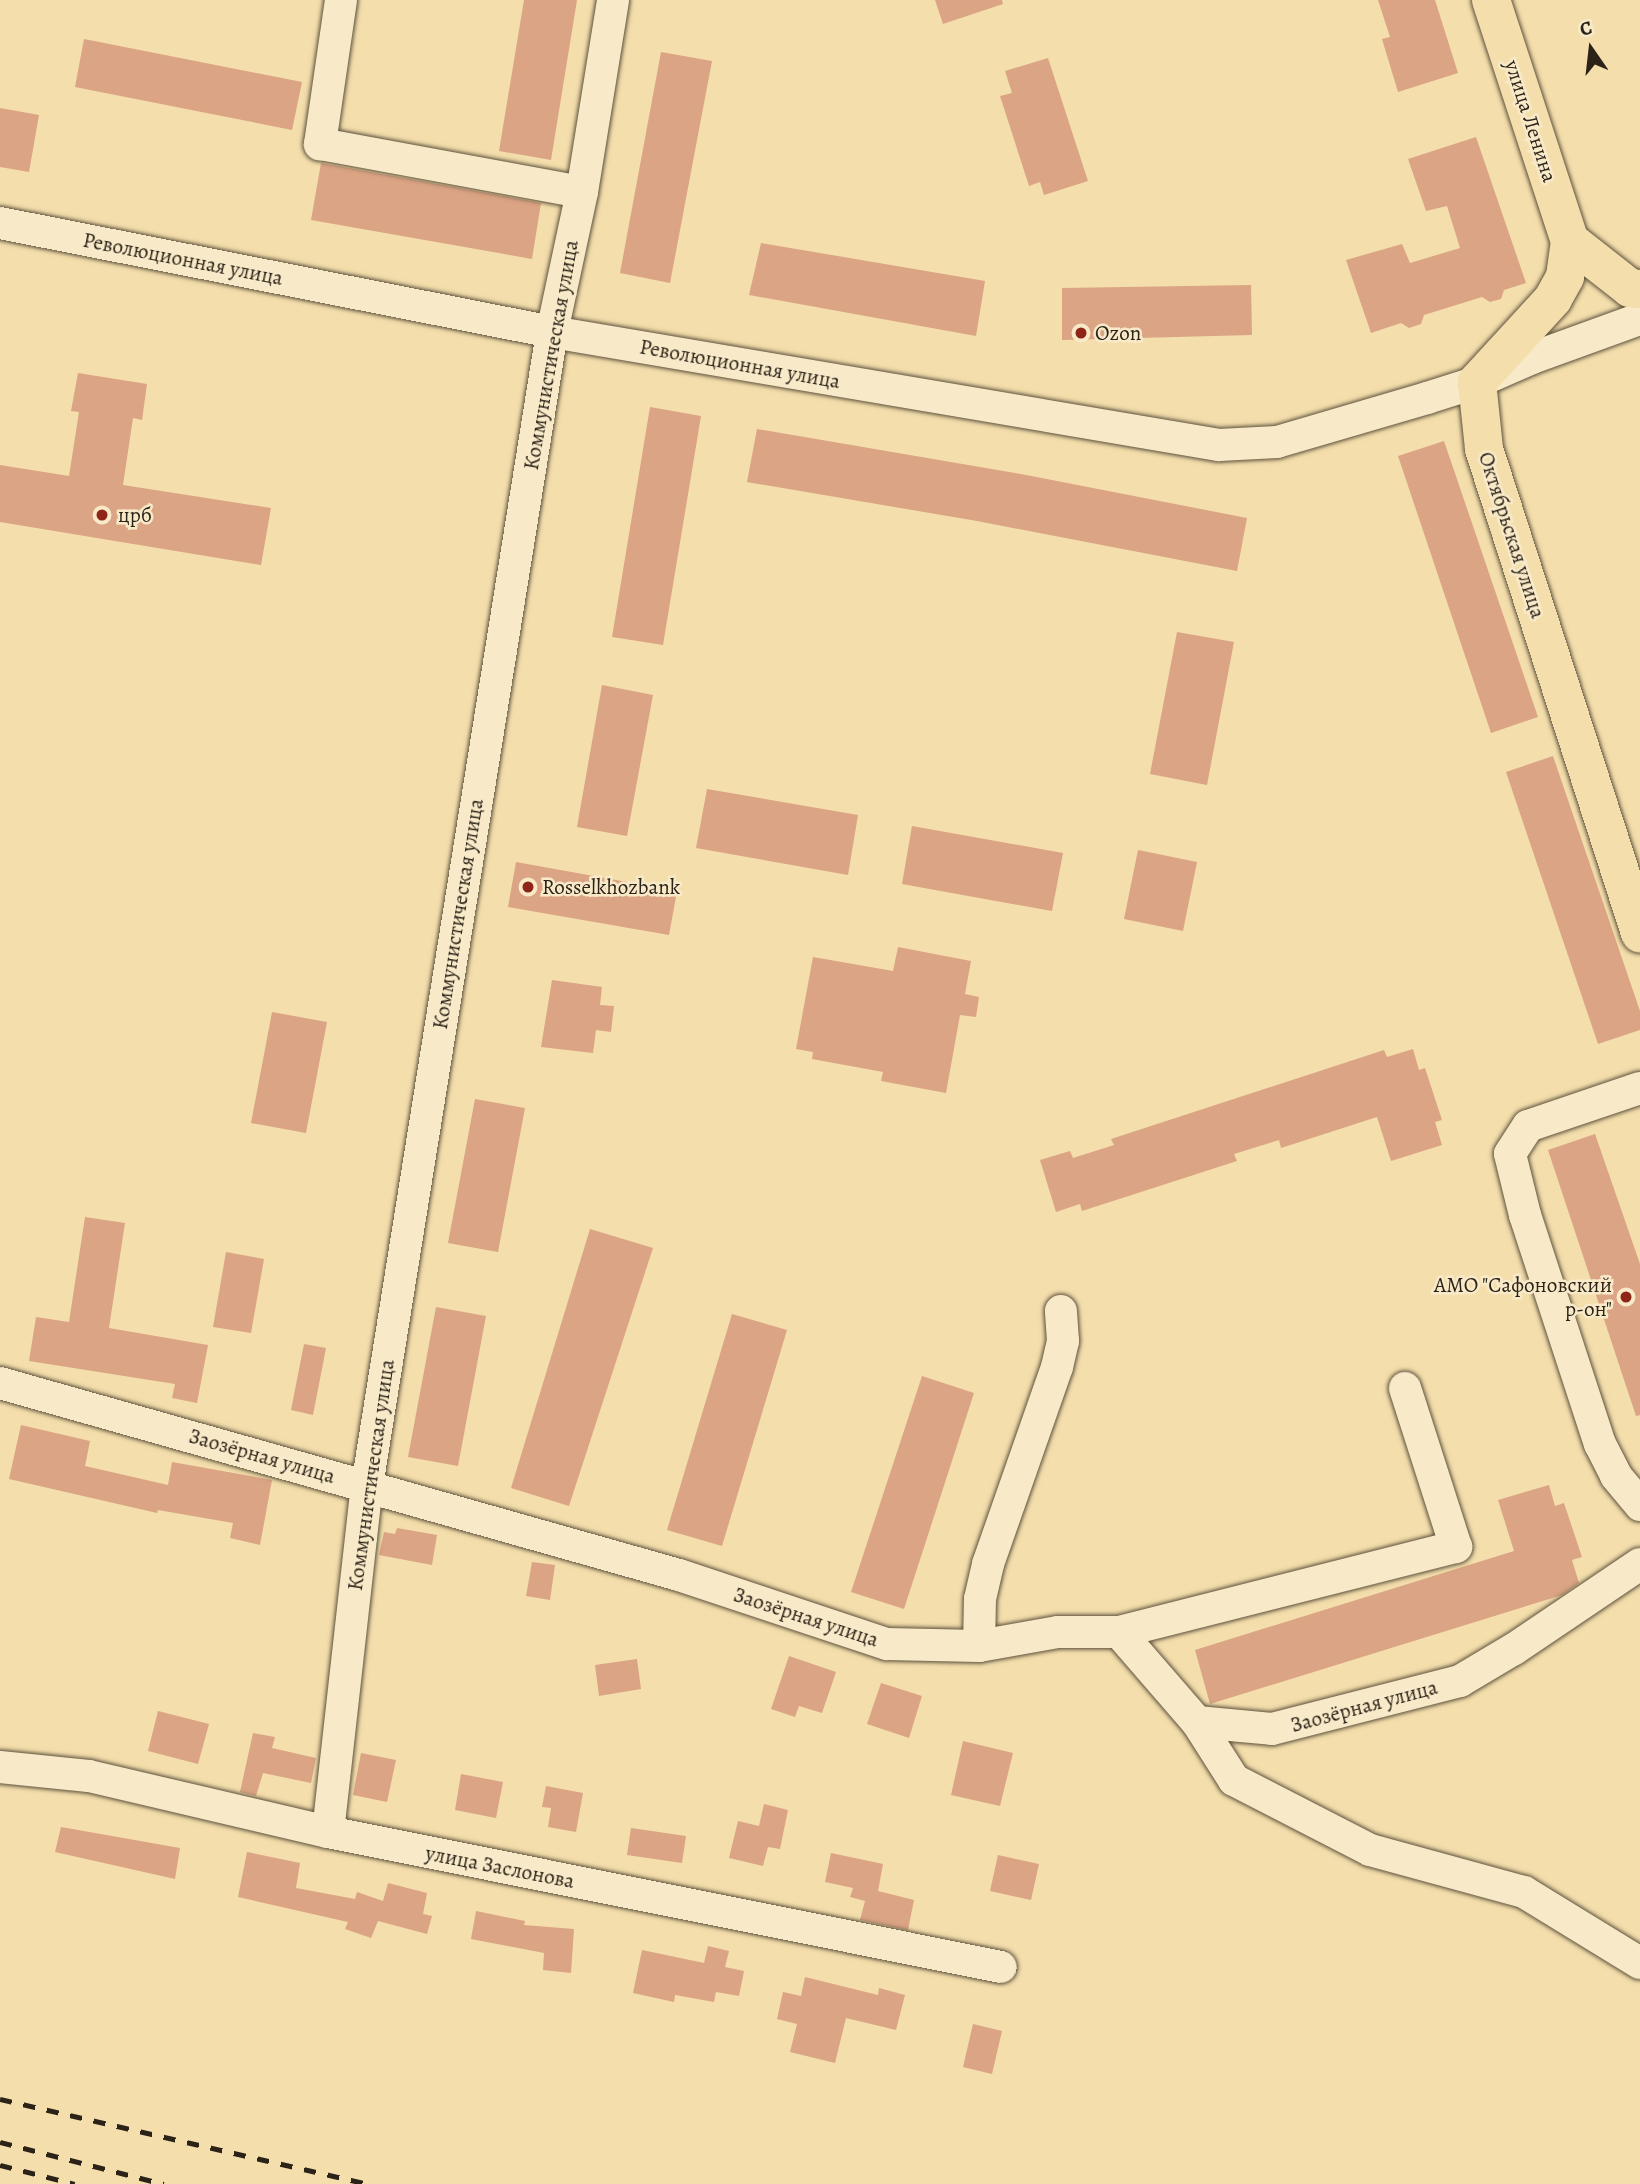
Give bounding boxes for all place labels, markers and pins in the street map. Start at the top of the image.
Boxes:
place label: Ozon [1095,320,1141,346]
marker: Ozon [1073,325,1089,341]
place label: црб [118,502,152,528]
marker: црб [92,505,112,525]
place label: Rosselkhozbank [542,874,680,900]
marker: Rosselkhozbank [520,879,536,895]
place label: АМО "Сафоновский р-он" [1434,1272,1612,1322]
marker: АМО "Сафоновский р-он" [1618,1289,1634,1305]

